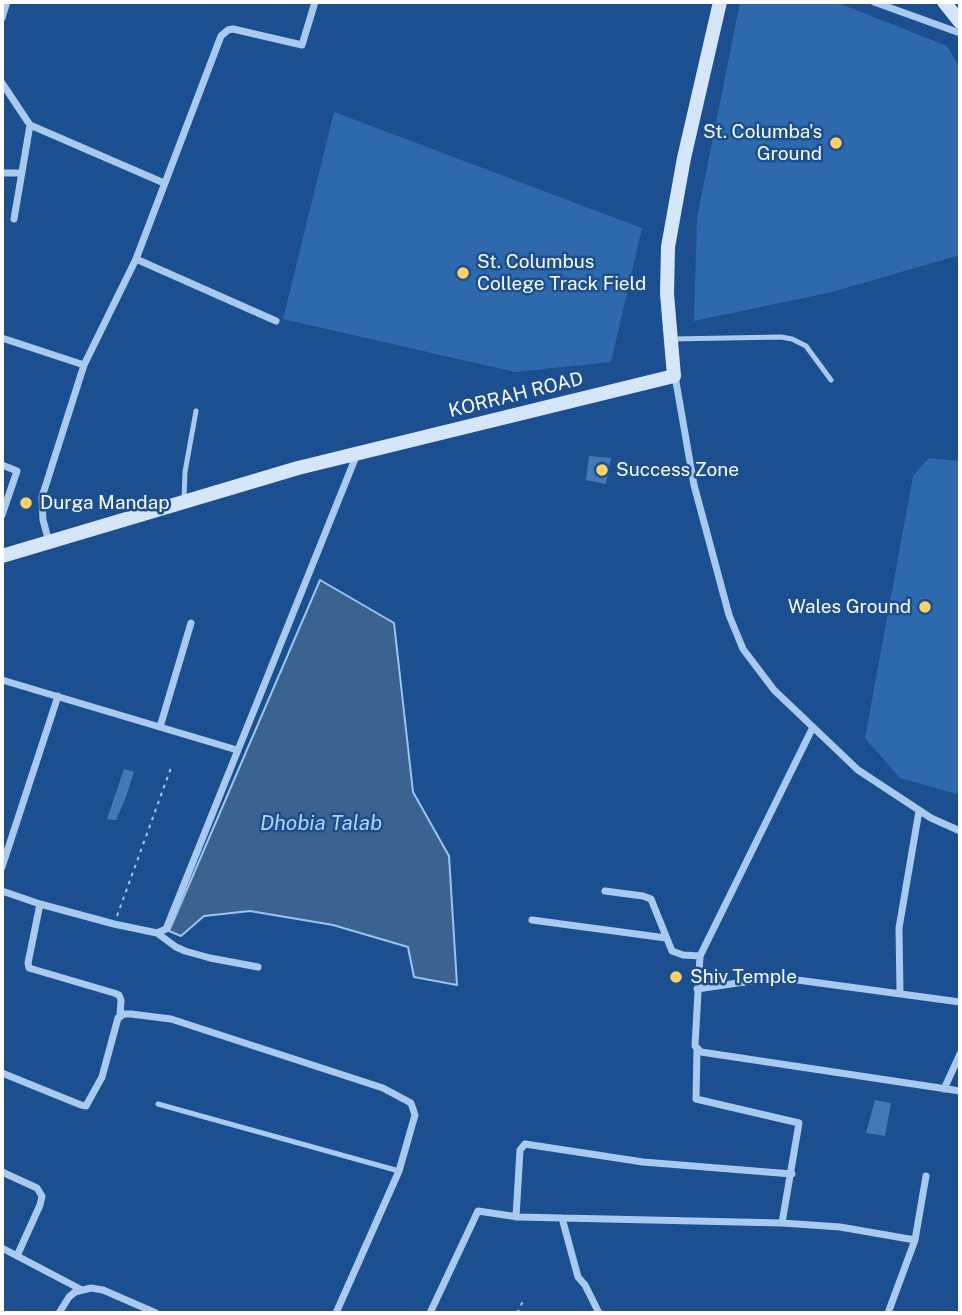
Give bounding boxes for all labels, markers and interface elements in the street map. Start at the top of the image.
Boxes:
place label: St. Columba's Ground [703,121,822,165]
marker: St. Columba's Ground [828,135,844,151]
place label: St. Columbus College Track Field [477,251,646,295]
marker: St. Columbus College Track Field [455,265,471,281]
street label: KORRAH ROAD [446,367,586,423]
place label: Success Zone [616,459,739,481]
marker: Success Zone [594,462,610,478]
place label: Durga Mandap [40,492,170,514]
marker: Durga Mandap [18,495,34,511]
place label: Wales Ground [788,596,911,618]
marker: Wales Ground [917,599,933,615]
water label: Dhobia Talab [260,811,382,837]
place label: Shiv Temple [690,966,797,988]
marker: Shiv Temple [668,969,684,985]

